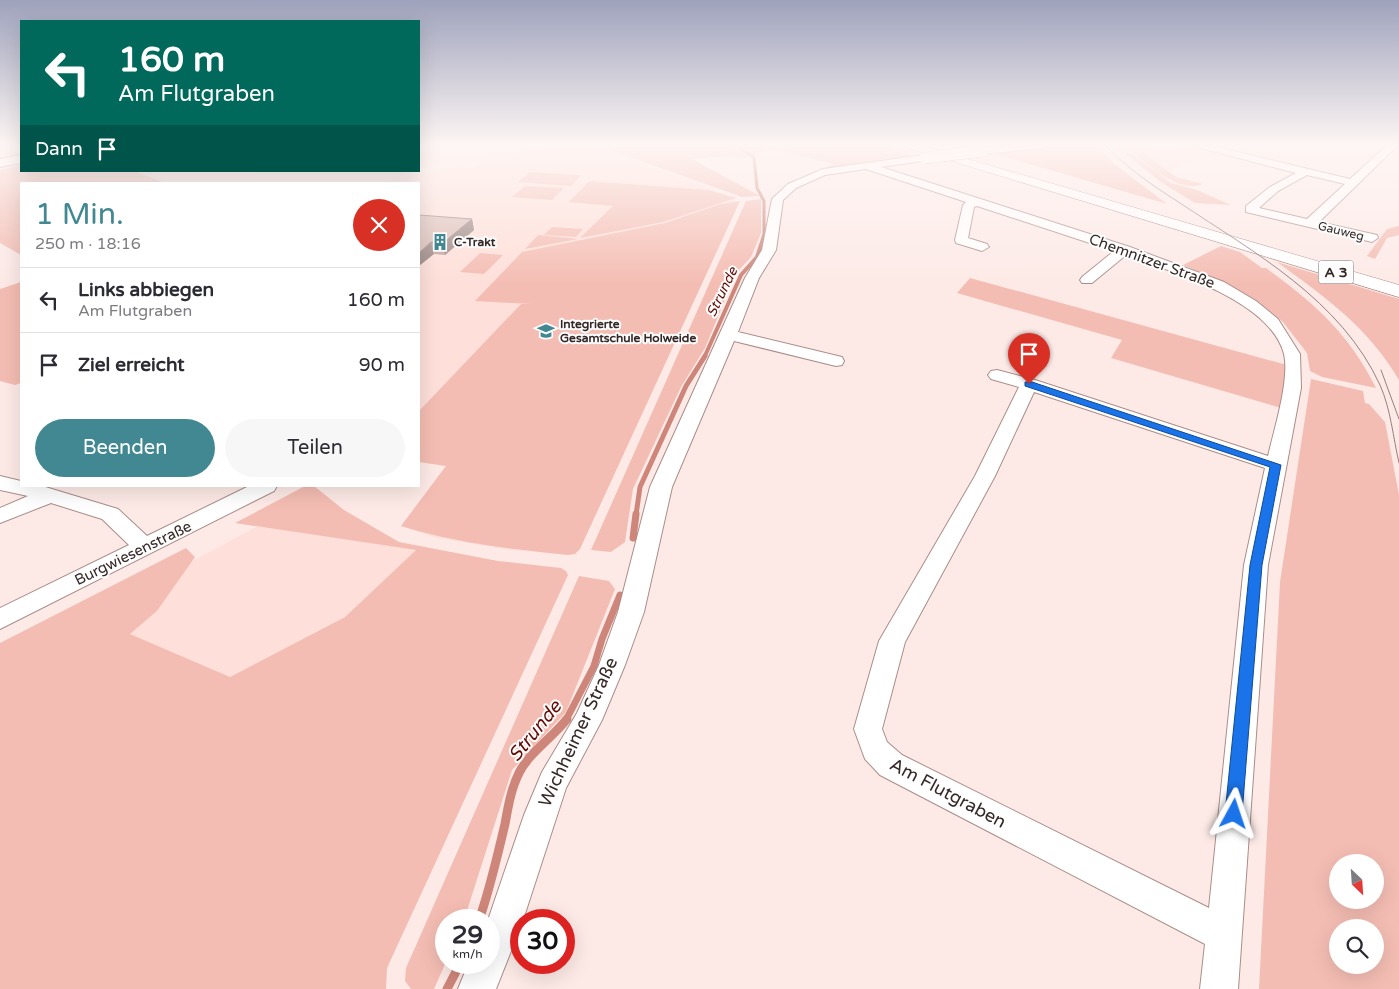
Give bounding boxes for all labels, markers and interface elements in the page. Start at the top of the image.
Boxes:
text: 160 m [118,39,225,81]
icon: left [35,40,100,105]
text: Am Flutgraben [118,81,275,107]
icon: arrive [93,135,121,163]
text: Dann [35,138,83,160]
text: 1 Min. [35,196,124,233]
button: close [353,199,405,251]
street label: Gauweg [1317,219,1365,243]
street label: Chemnitzer Straße [1087,230,1217,292]
building icon: C-Trakt [430,232,450,252]
text: 250 m · 18:16 [35,234,141,254]
place label: C-Trakt [454,235,496,249]
road number: A 3 [1318,260,1354,284]
water label: Strunde [703,264,742,319]
text: Links abbiegen [78,279,214,301]
icon: left [35,286,63,314]
text: 160 m [347,289,405,311]
text: Am Flutgraben [78,301,192,321]
place label: Integrierte Gesamtschule Holweide [560,317,696,345]
school or university icon: Integrierte Gesamtschule Holweide [536,321,556,341]
pin [1008,333,1050,384]
icon: arrive [1015,340,1043,368]
icon: arrive [35,351,63,379]
text: Ziel erreicht [78,354,185,376]
text: 90 m [359,354,405,376]
button: Beenden [35,419,215,477]
button: Teilen [225,419,405,477]
street label: Burgwiesenstraße [72,517,194,589]
street label: Wichheimer Straße [534,654,622,810]
water label: Strunde [504,695,567,766]
street label: Am Flutgraben [886,753,1010,833]
position arrow [1207,787,1259,839]
north arrow [1329,854,1384,909]
map controls [1329,854,1384,974]
speed limit sign: 30 [510,909,575,974]
button: search [1329,919,1384,974]
text: 29 [452,920,483,950]
text: km/h [452,947,483,961]

